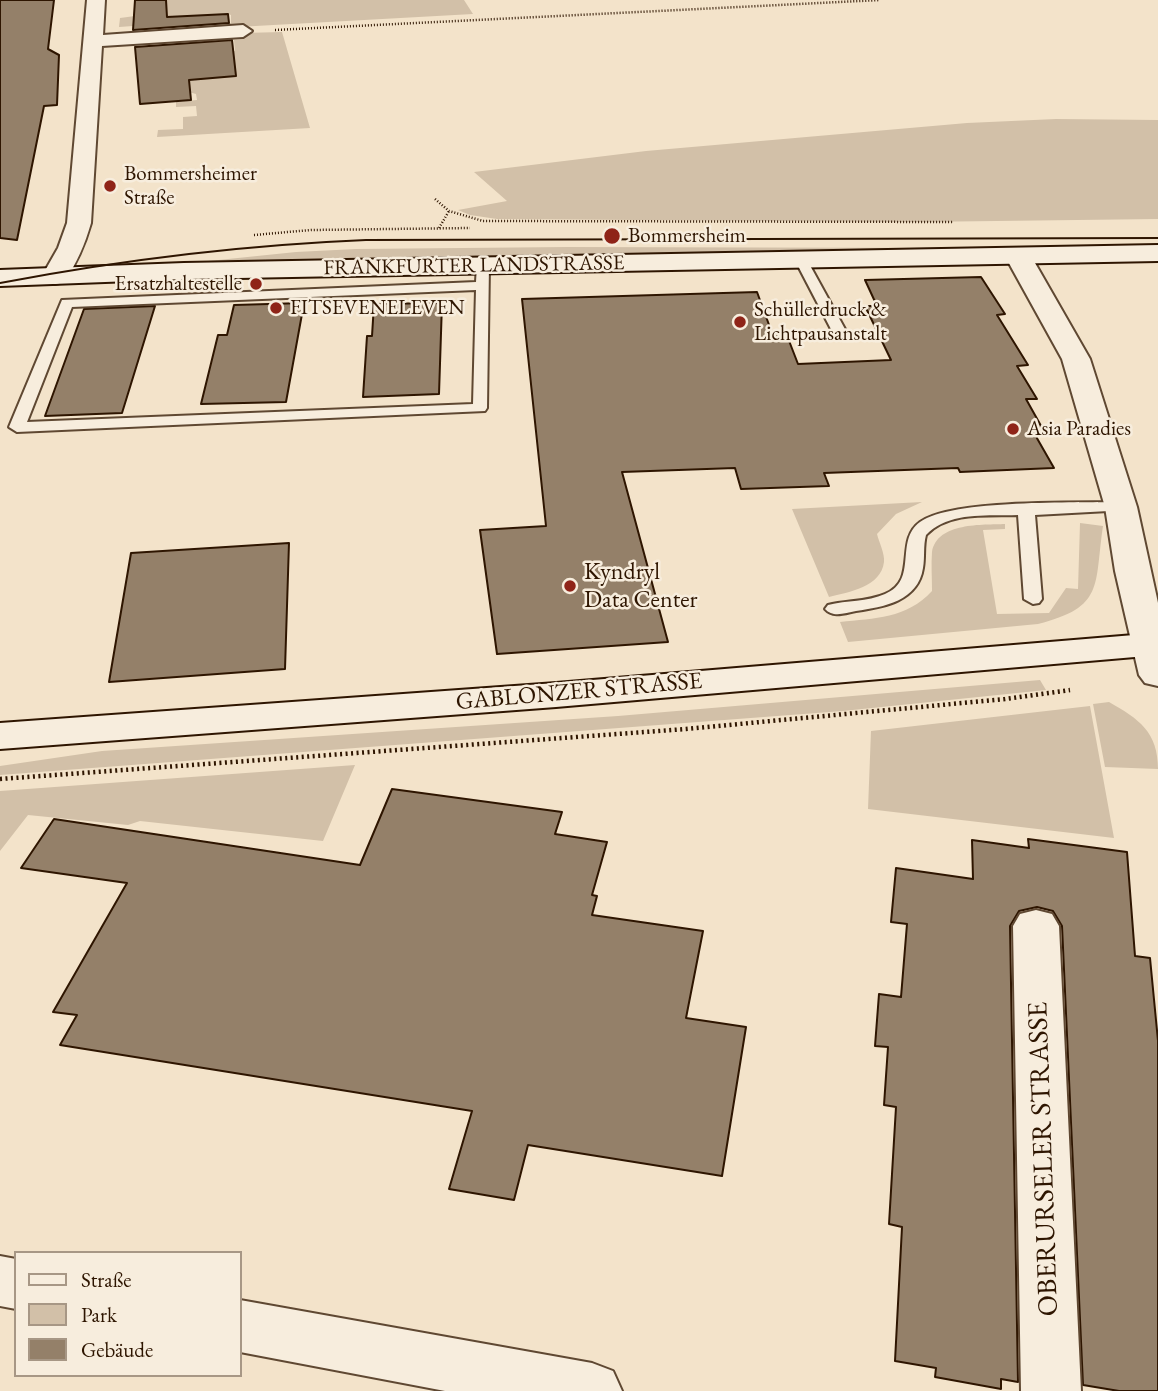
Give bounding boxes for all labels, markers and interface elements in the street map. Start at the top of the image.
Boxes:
place label: Bommersheimer Straße [124,161,257,211]
marker: Bommersheimer Straße [102,178,118,194]
place label: Bommersheim [628,223,746,249]
marker: Bommersheim [602,226,622,246]
street label: FRANKFURTER LANDSTRASSE [323,251,625,281]
place label: Ersatzhaltestelle [115,271,242,297]
marker: Ersatzhaltestelle [248,276,264,292]
place label: FITSEVENELEVEN [290,295,465,321]
place label: Schüllerdruck & Lichtpausanstalt [754,297,887,347]
marker: FITSEVENELEVEN [268,300,284,316]
marker: Schüllerdruck & Lichtpausanstalt [732,314,748,330]
place label: Asia Paradies [1027,416,1131,442]
marker: Asia Paradies [1005,421,1021,437]
place label: Kyndryl Data Center [584,558,698,614]
marker: Kyndryl Data Center [562,578,578,594]
street label: GABLONZER STRASSE [455,667,703,717]
street label: OBERURSELER STRASSE [1022,1001,1066,1317]
legend [14,1251,242,1377]
text: Straße [81,1266,132,1293]
text: Park [81,1301,117,1328]
text: Gebäude [81,1336,153,1363]

